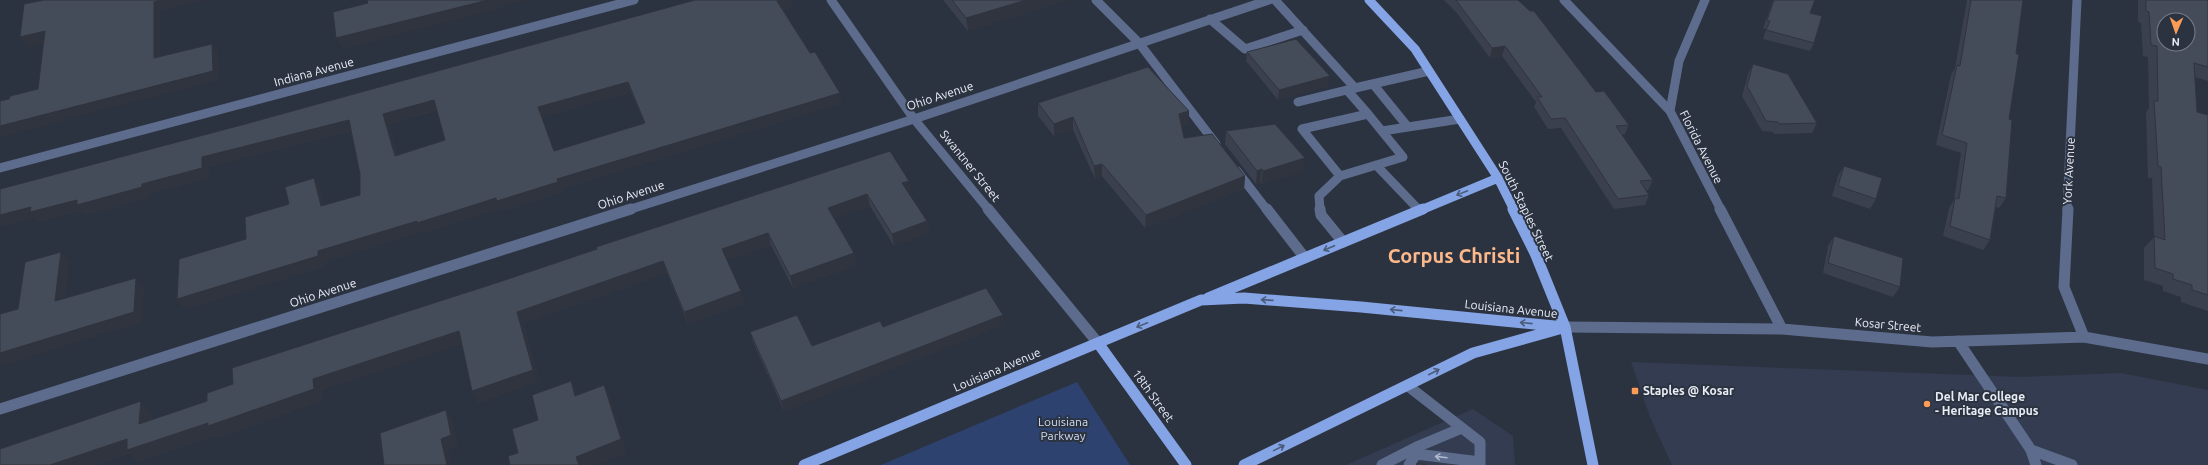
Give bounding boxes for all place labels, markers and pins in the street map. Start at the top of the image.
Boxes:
place label: Staples @ Kosar [1643,384,1734,397]
marker: Staples @ Kosar [1630,386,1640,396]
place label: Del Mar College - Heritage Campus [1935,390,2039,417]
marker: Del Mar College - Heritage Campus [1922,399,1932,409]

